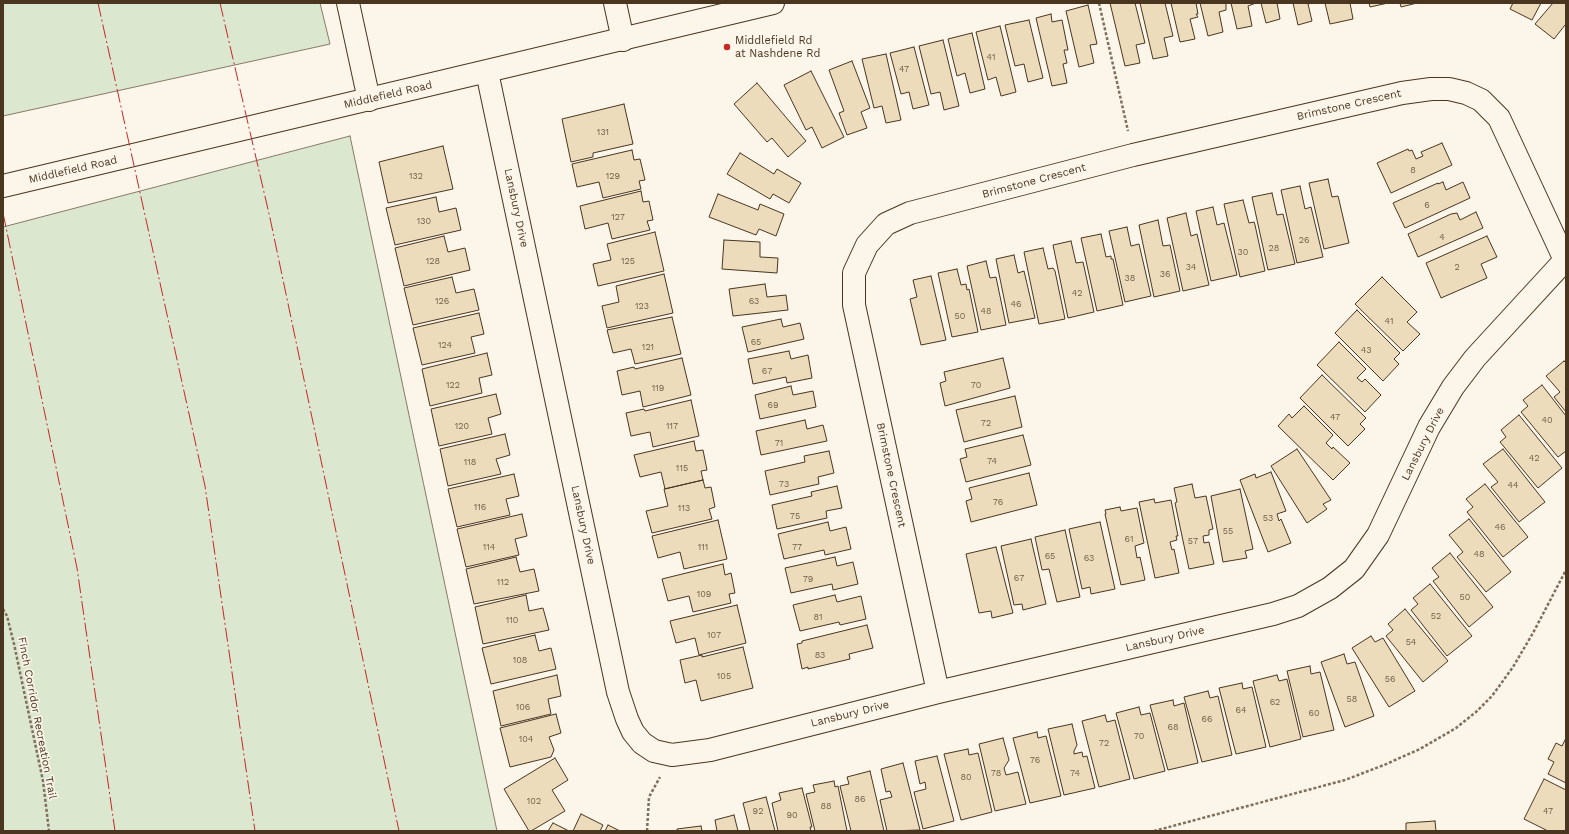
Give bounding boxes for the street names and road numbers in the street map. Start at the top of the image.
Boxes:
street label: Middlefield Road [343,78,433,112]
street label: Brimstone Crescent [1295,87,1403,123]
street label: Middlefield Road [28,153,118,187]
street label: Brimstone Crescent [981,161,1087,201]
street label: Lansbury Drive [501,167,531,249]
street label: Lansbury Drive [1399,405,1447,483]
street label: Brimstone Crescent [873,421,909,529]
street label: Lansbury Drive [568,484,598,566]
street label: Lansbury Drive [1124,624,1206,654]
street label: Finch Corridor Recreation Trail [15,636,59,800]
street label: Lansbury Drive [809,698,891,730]

